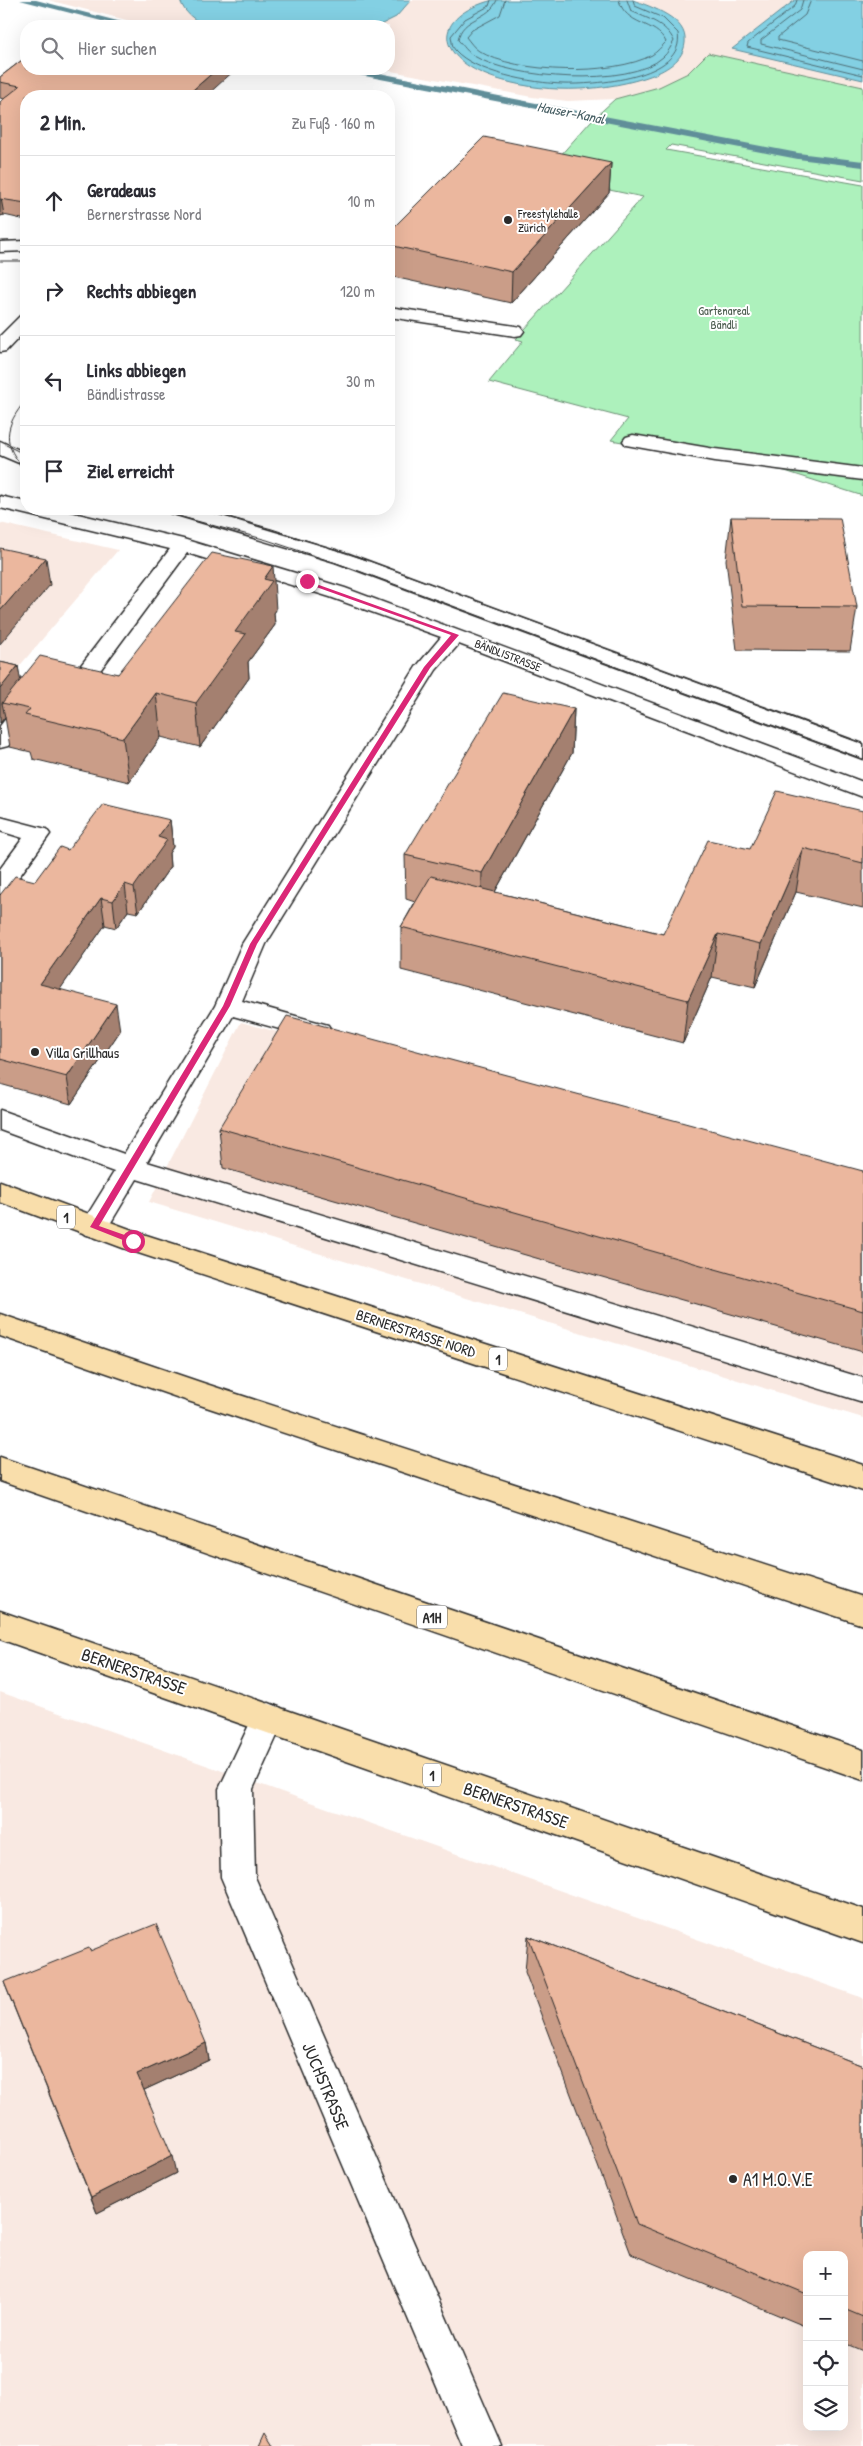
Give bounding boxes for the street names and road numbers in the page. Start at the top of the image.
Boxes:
street label: BÄNDLISTRASSE [472,635,544,676]
road number: 1 [57,1206,75,1228]
street label: BERNERSTRASSE NORD [354,1304,479,1363]
road number: 1 [489,1348,507,1370]
road number: A1H [417,1605,447,1628]
street label: BERNERSTRASSE [78,1641,190,1701]
road number: 1 [423,1764,441,1786]
street label: BERNERSTRASSE [460,1775,572,1835]
street label: JUCHSTRASSE [296,2038,356,2134]

